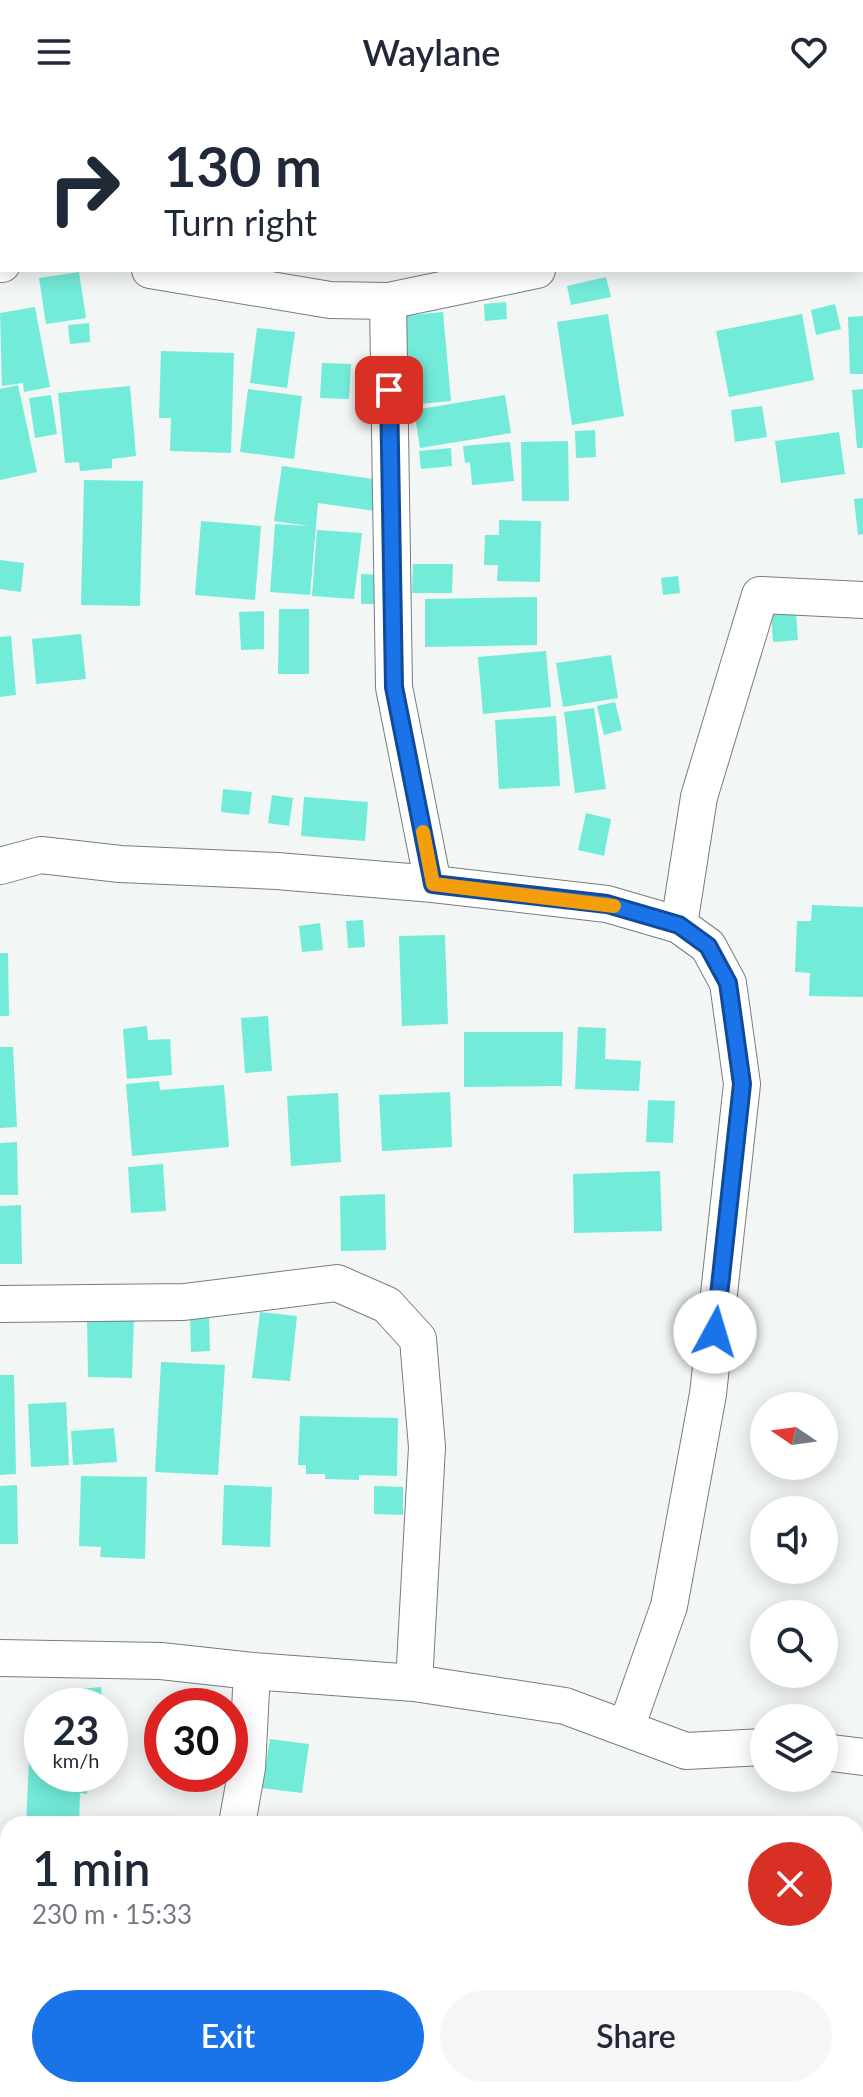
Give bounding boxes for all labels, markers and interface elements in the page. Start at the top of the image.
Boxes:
icon: menu [32,30,76,74]
text: Waylane [363,30,500,74]
icon: heart [787,30,831,74]
text: 130 m [164,132,322,199]
icon: right [32,136,136,240]
text: Turn right [164,200,317,244]
pin [355,356,423,424]
icon: arrive [367,368,411,412]
position arrow [673,1290,757,1374]
north arrow [750,1392,838,1480]
map controls [750,1392,838,1792]
button: sound [750,1496,838,1584]
button: search [750,1600,838,1688]
speed limit sign: 30 [144,1688,248,1792]
button: layers [750,1704,838,1792]
text: 23 [53,1706,99,1754]
text: km/h [53,1748,99,1772]
text: 1 min [32,1839,150,1896]
button: close [748,1842,832,1926]
text: 230 m · 15:33 [32,1898,192,1930]
button: Exit [32,1990,424,2082]
button: Share [440,1990,832,2082]

